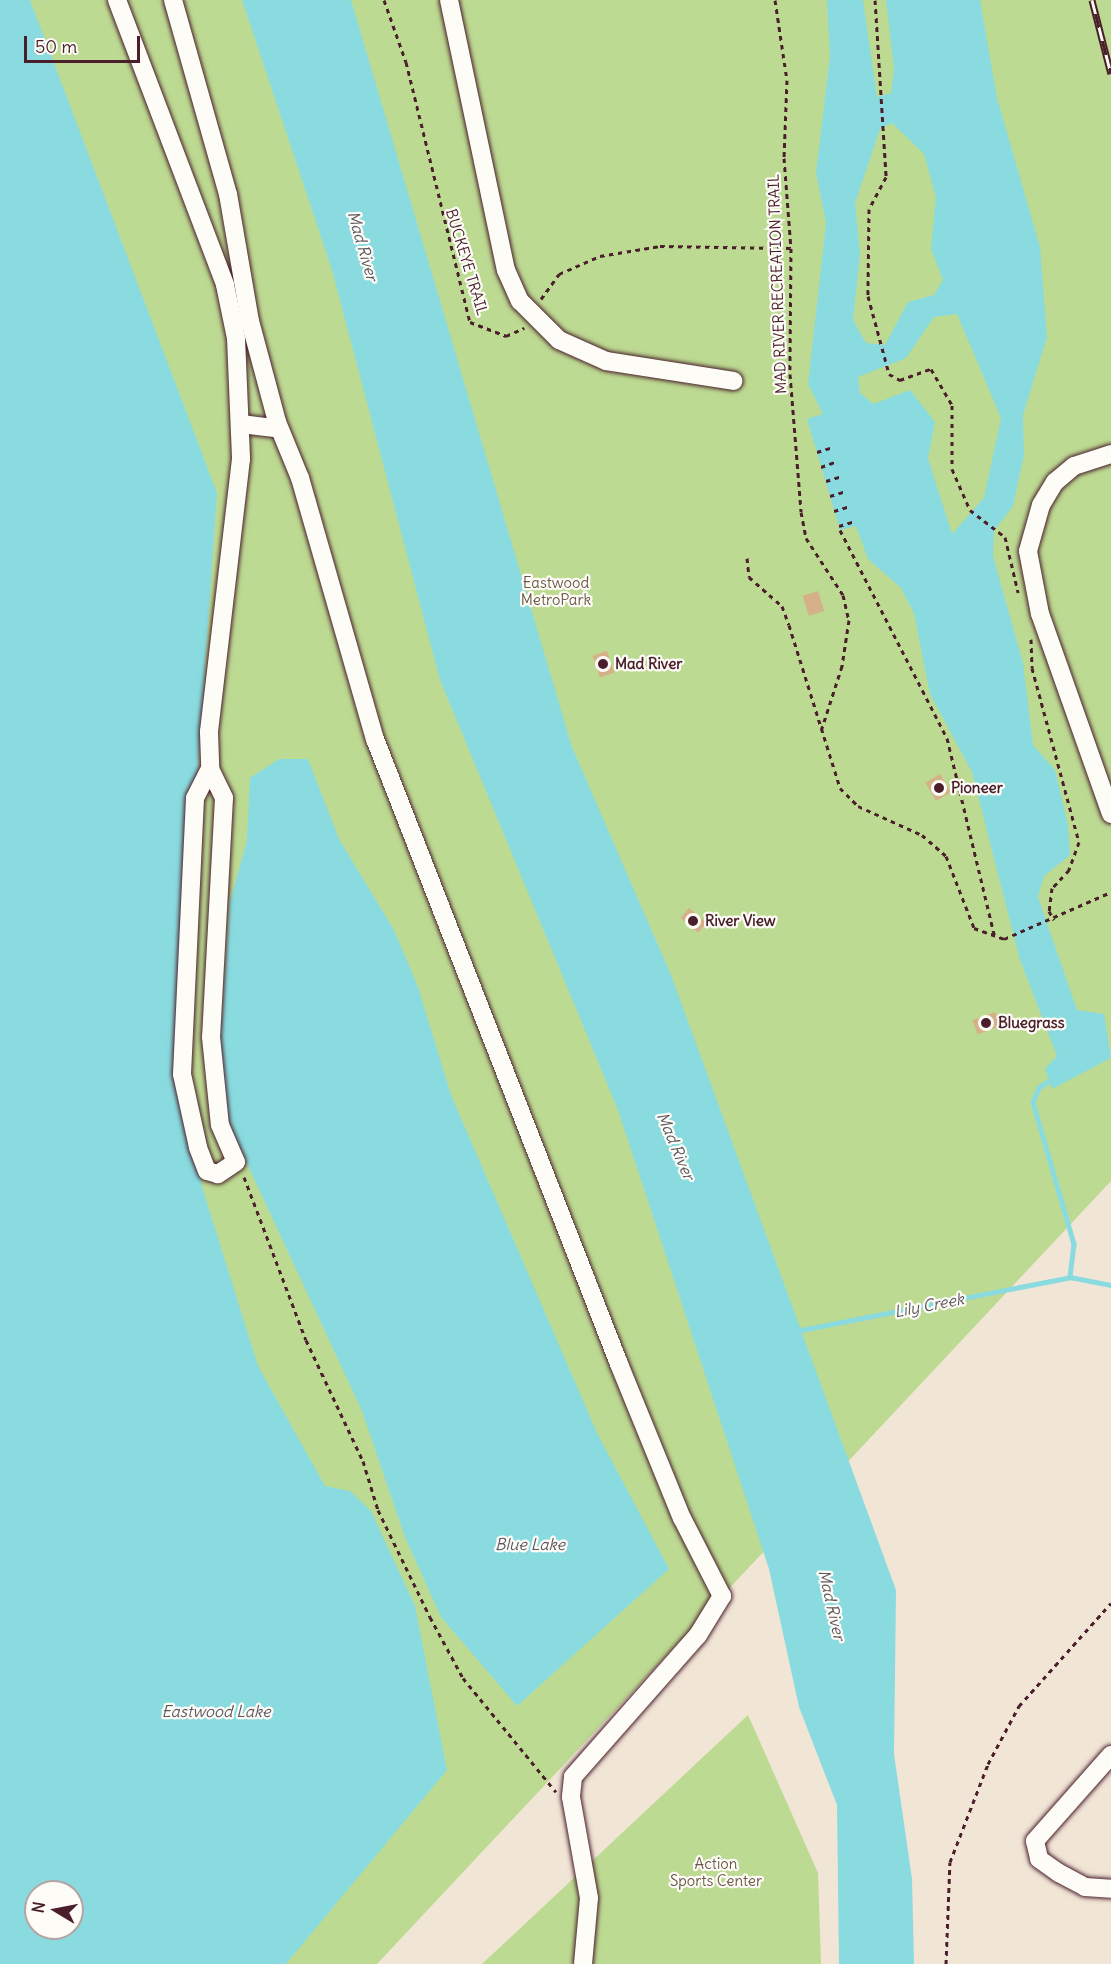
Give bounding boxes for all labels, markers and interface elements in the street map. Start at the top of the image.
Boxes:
scale bar [27,24,142,62]
text: 50 m [35,35,77,58]
street label: MAD RIVER RECREATION TRAIL [764,174,790,394]
street label: BUCKEYE TRAIL [442,207,492,317]
water label: Mad River [344,209,382,283]
park label: Eastwood MetroPark [521,573,591,608]
place label: Mad River [615,655,682,673]
marker: Mad River [596,657,610,671]
place label: Pioneer [951,779,1003,797]
marker: Pioneer [932,781,946,795]
place label: River View [705,912,776,930]
marker: River View [686,914,700,928]
place label: Bluegrass [998,1014,1064,1032]
marker: Bluegrass [979,1016,993,1030]
water label: Mad River [653,1109,699,1183]
water label: Lily Creek [892,1289,966,1321]
water label: Blue Lake [495,1534,565,1554]
water label: Mad River [815,1568,849,1642]
water label: Eastwood Lake [161,1701,271,1721]
park label: Action Sports Center [670,1854,762,1889]
north arrow [24,1880,84,1940]
text: N [27,1900,49,1914]

